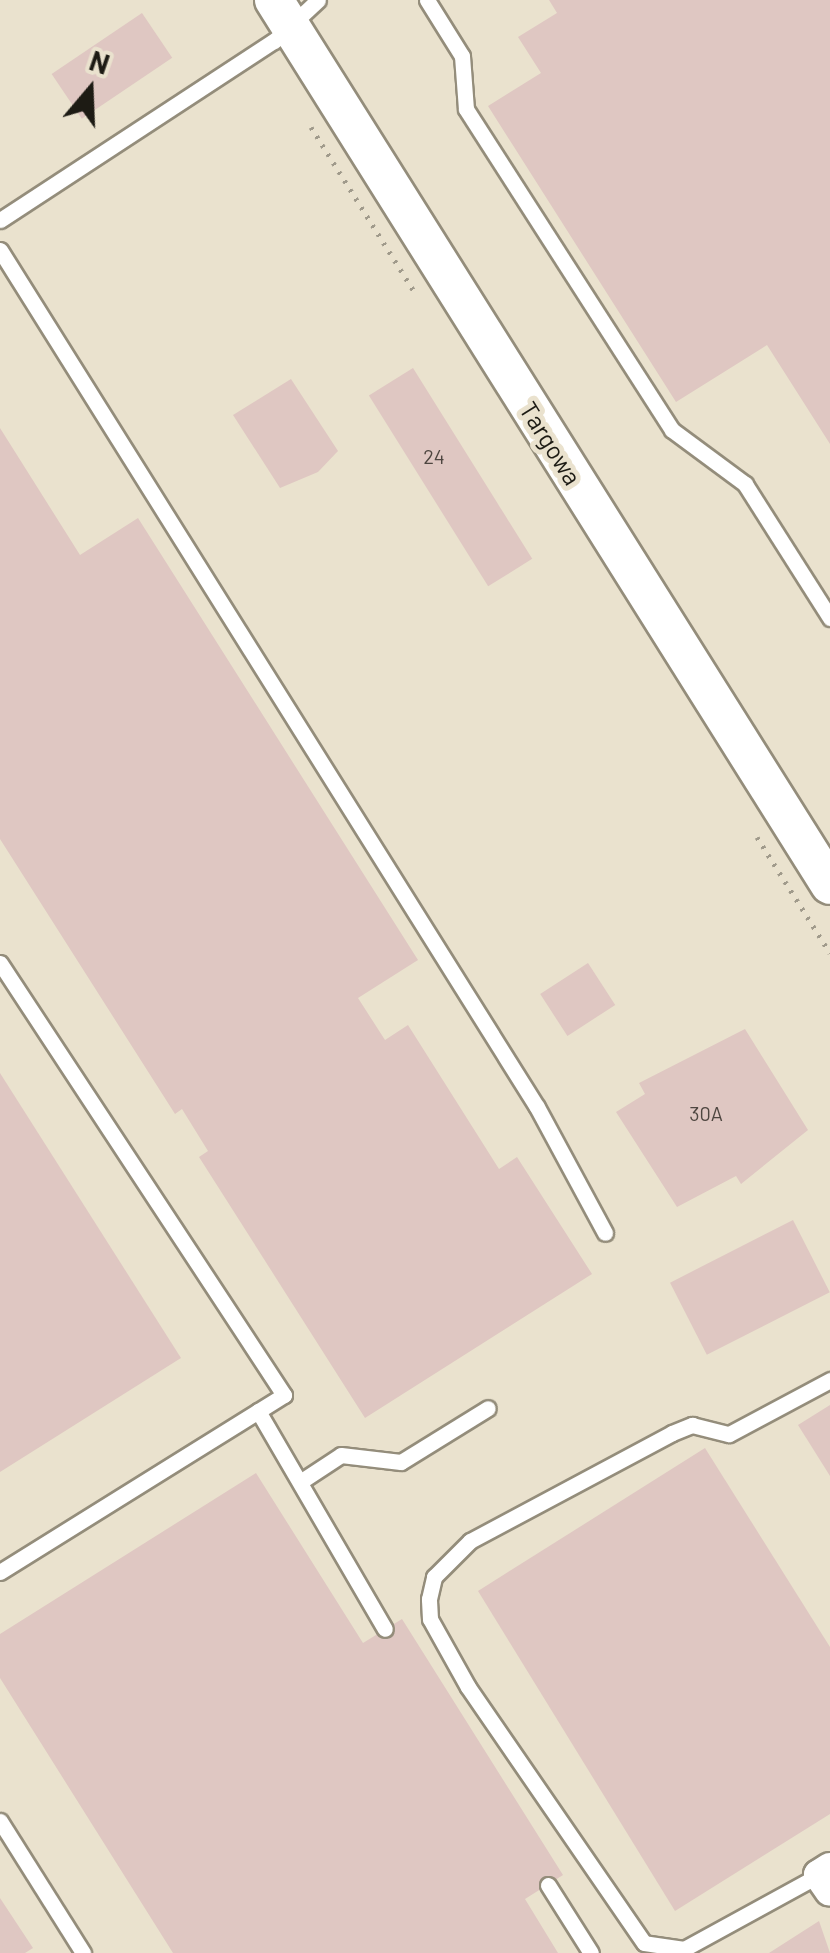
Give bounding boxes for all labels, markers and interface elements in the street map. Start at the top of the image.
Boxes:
north arrow [40,40,140,140]
text: N [85,43,114,81]
street label: Targowa [514,396,588,490]
house number: 24 [423,444,445,468]
house number: 30A [689,1101,723,1125]

